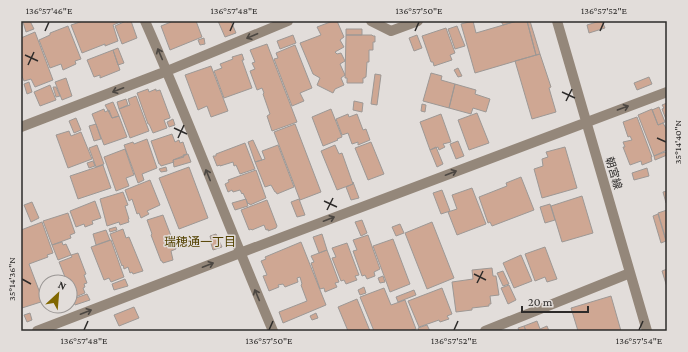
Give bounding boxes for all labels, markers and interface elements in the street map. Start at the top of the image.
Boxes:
text: 136°57'46"E [26,5,73,16]
text: 136°57'48"E [211,5,258,16]
text: 136°57'50"E [395,5,443,16]
text: 136°57'52"E [581,5,628,16]
one-way arrow [246,33,258,40]
one-way arrow [155,49,163,61]
one-way arrow [112,86,124,94]
one-way arrow [616,104,629,111]
text: 35°14'40"N [672,119,683,164]
street label: 朝宮線 [604,155,624,191]
one-way arrow [204,169,212,181]
one-way arrow [444,169,457,176]
one-way arrow [323,215,335,223]
district label: 瑞穂通一丁目 [164,235,236,249]
text: 35°14'36"N [6,257,17,301]
one-way arrow [201,261,213,269]
north arrow [38,274,78,314]
text: N [56,278,69,292]
scale bar [522,288,588,314]
one-way arrow [253,290,261,302]
text: 20 m [528,295,553,309]
one-way arrow [80,307,92,315]
text: 136°57'48"E [61,335,108,346]
text: 136°57'50"E [245,335,293,346]
text: 136°57'52"E [431,335,478,346]
text: 136°57'54"E [616,335,663,346]

